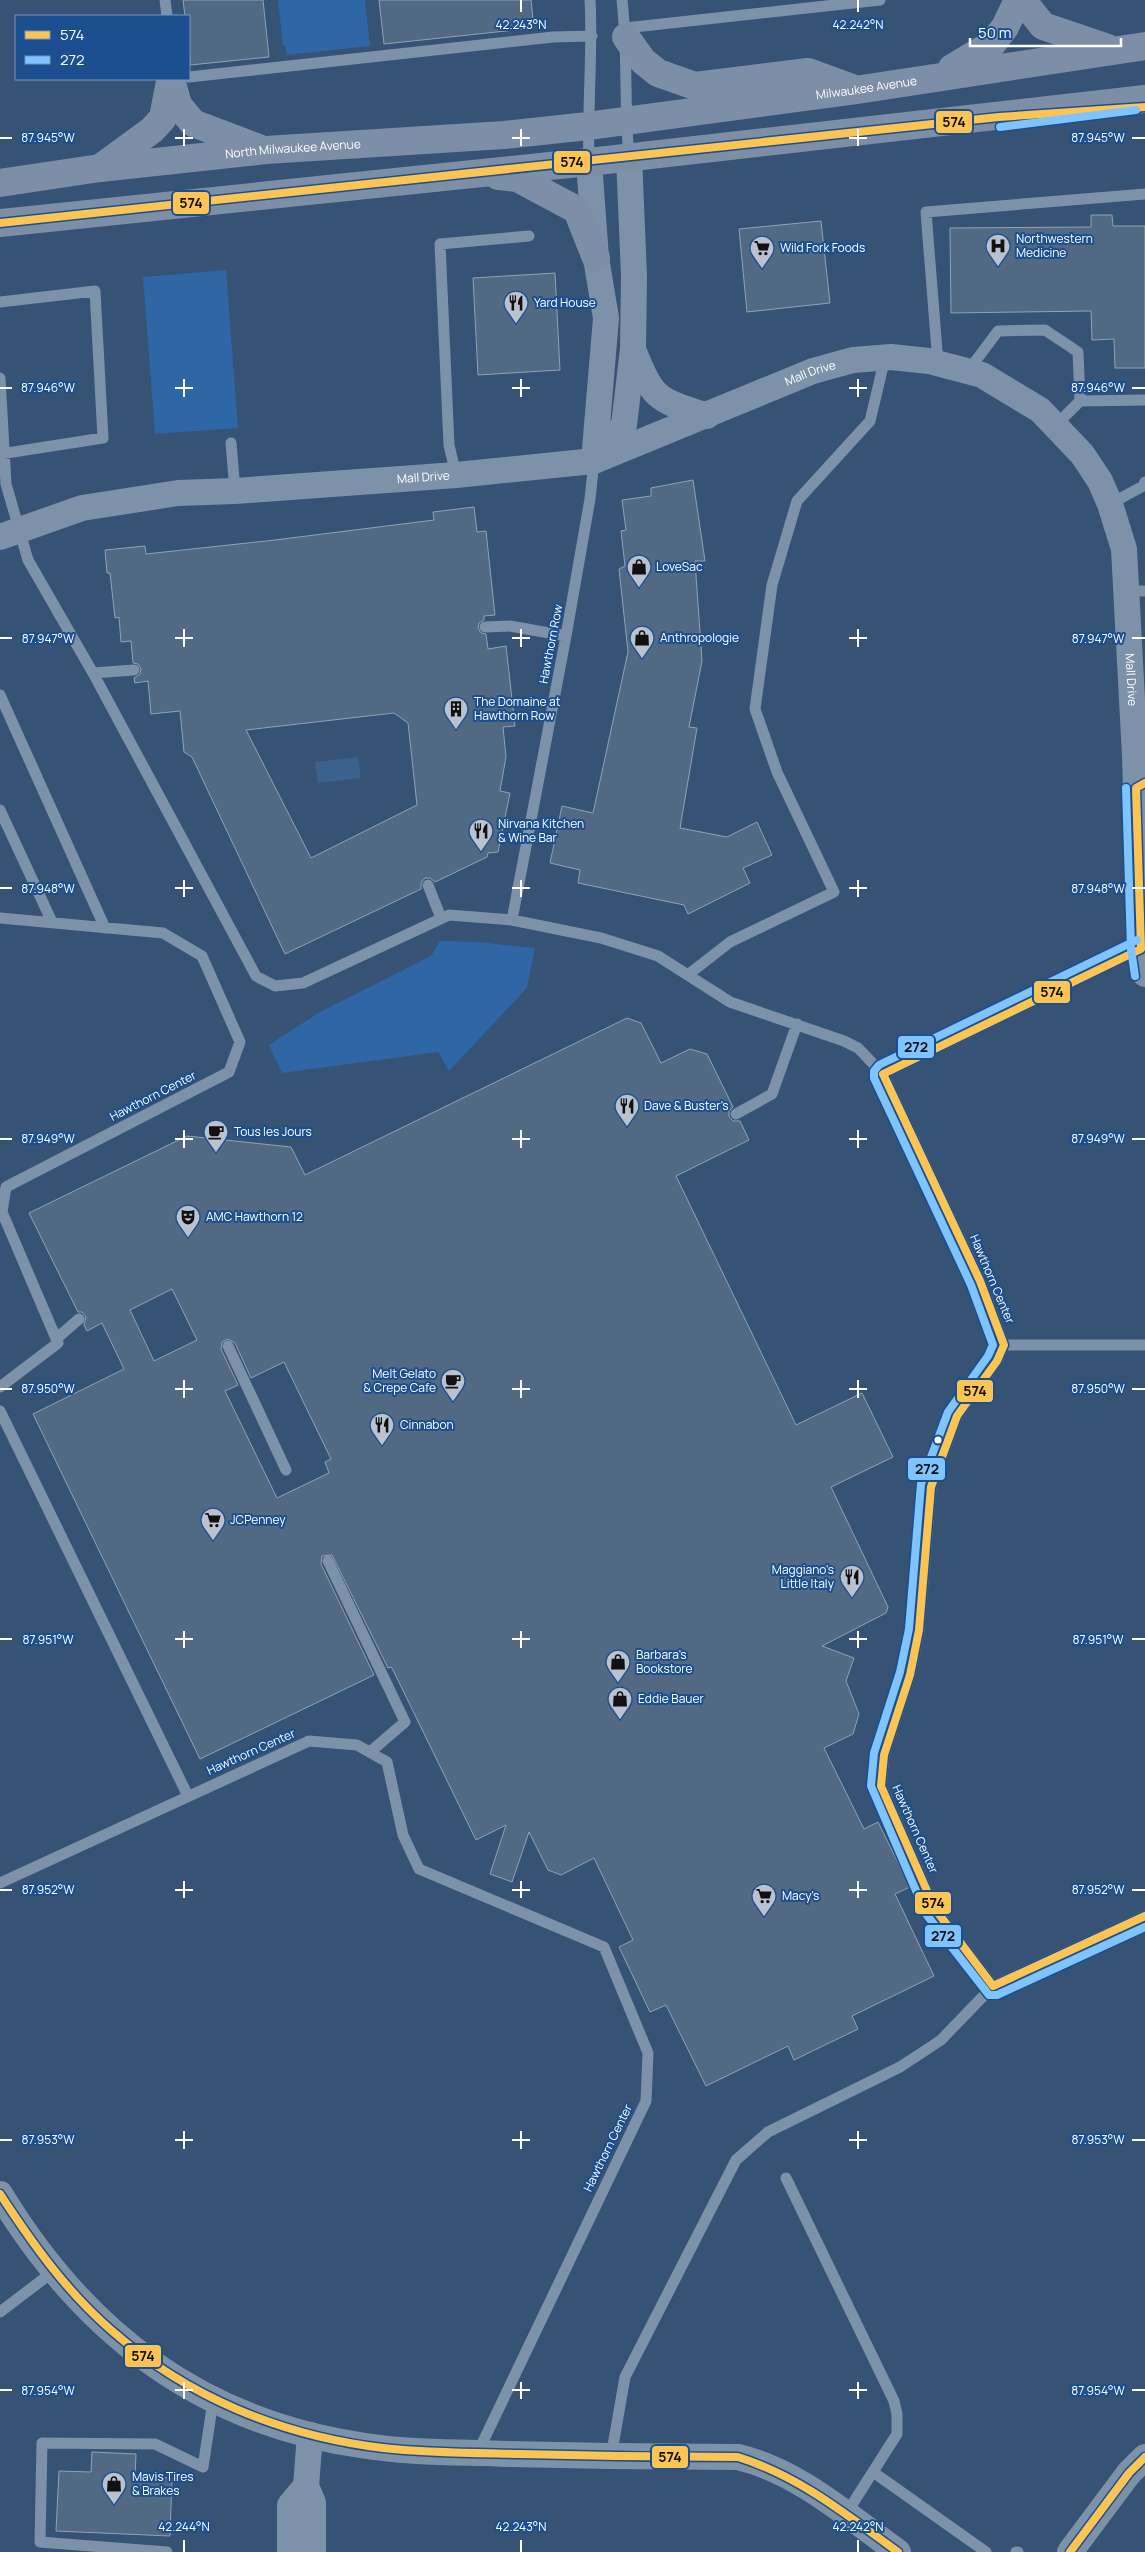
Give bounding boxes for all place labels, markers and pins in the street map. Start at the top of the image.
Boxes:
place label: Northwestern Medicine [1016,230,1093,261]
hospital icon: Northwestern Medicine [985,233,1011,267]
supermarket icon: Wild Fork Foods [749,235,775,269]
place label: Wild Fork Foods [780,239,865,256]
restaurant icon: Yard House [503,290,529,324]
place label: Yard House [534,294,596,311]
shop icon: LoveSac [626,554,652,588]
place label: LoveSac [656,558,703,575]
shop icon: Anthropologie [629,625,655,659]
place label: Anthropologie [660,629,739,646]
place label: The Domaine at Hawthorn Row [474,693,561,724]
building icon: The Domaine at Hawthorn Row [443,696,469,730]
place label: Nirvana Kitchen & Wine Bar [498,815,584,846]
restaurant icon: Nirvana Kitchen & Wine Bar [468,818,494,852]
restaurant icon: Dave & Buster's [614,1093,640,1127]
place label: Dave & Buster's [644,1097,729,1114]
cafe icon: Tous les Jours [203,1119,229,1153]
place label: Tous les Jours [234,1123,312,1140]
theatre icon: AMC Hawthorn 12 [175,1204,201,1238]
place label: AMC Hawthorn 12 [206,1208,303,1225]
place label: Melt Gelato & Crepe Cafe [363,1365,436,1396]
cafe icon: Melt Gelato & Crepe Cafe [440,1368,466,1402]
restaurant icon: Cinnabon [369,1412,395,1446]
place label: Cinnabon [400,1416,454,1433]
unlabelled marker [933,1435,943,1445]
supermarket icon: JCPenney [200,1507,226,1541]
place label: JCPenney [230,1511,286,1528]
place label: Maggiano's Little Italy [772,1561,835,1592]
restaurant icon: Maggiano's Little Italy [839,1564,865,1598]
place label: Barbara's Bookstore [636,1646,693,1677]
shop icon: Barbara's Bookstore [605,1649,631,1683]
shop icon: Eddie Bauer [607,1686,633,1720]
place label: Eddie Bauer [638,1690,704,1707]
supermarket icon: Macy's [751,1883,777,1917]
place label: Macy's [782,1887,819,1904]
place label: Mavis Tires & Brakes [132,2468,194,2499]
shop icon: Mavis Tires & Brakes [101,2471,127,2505]

